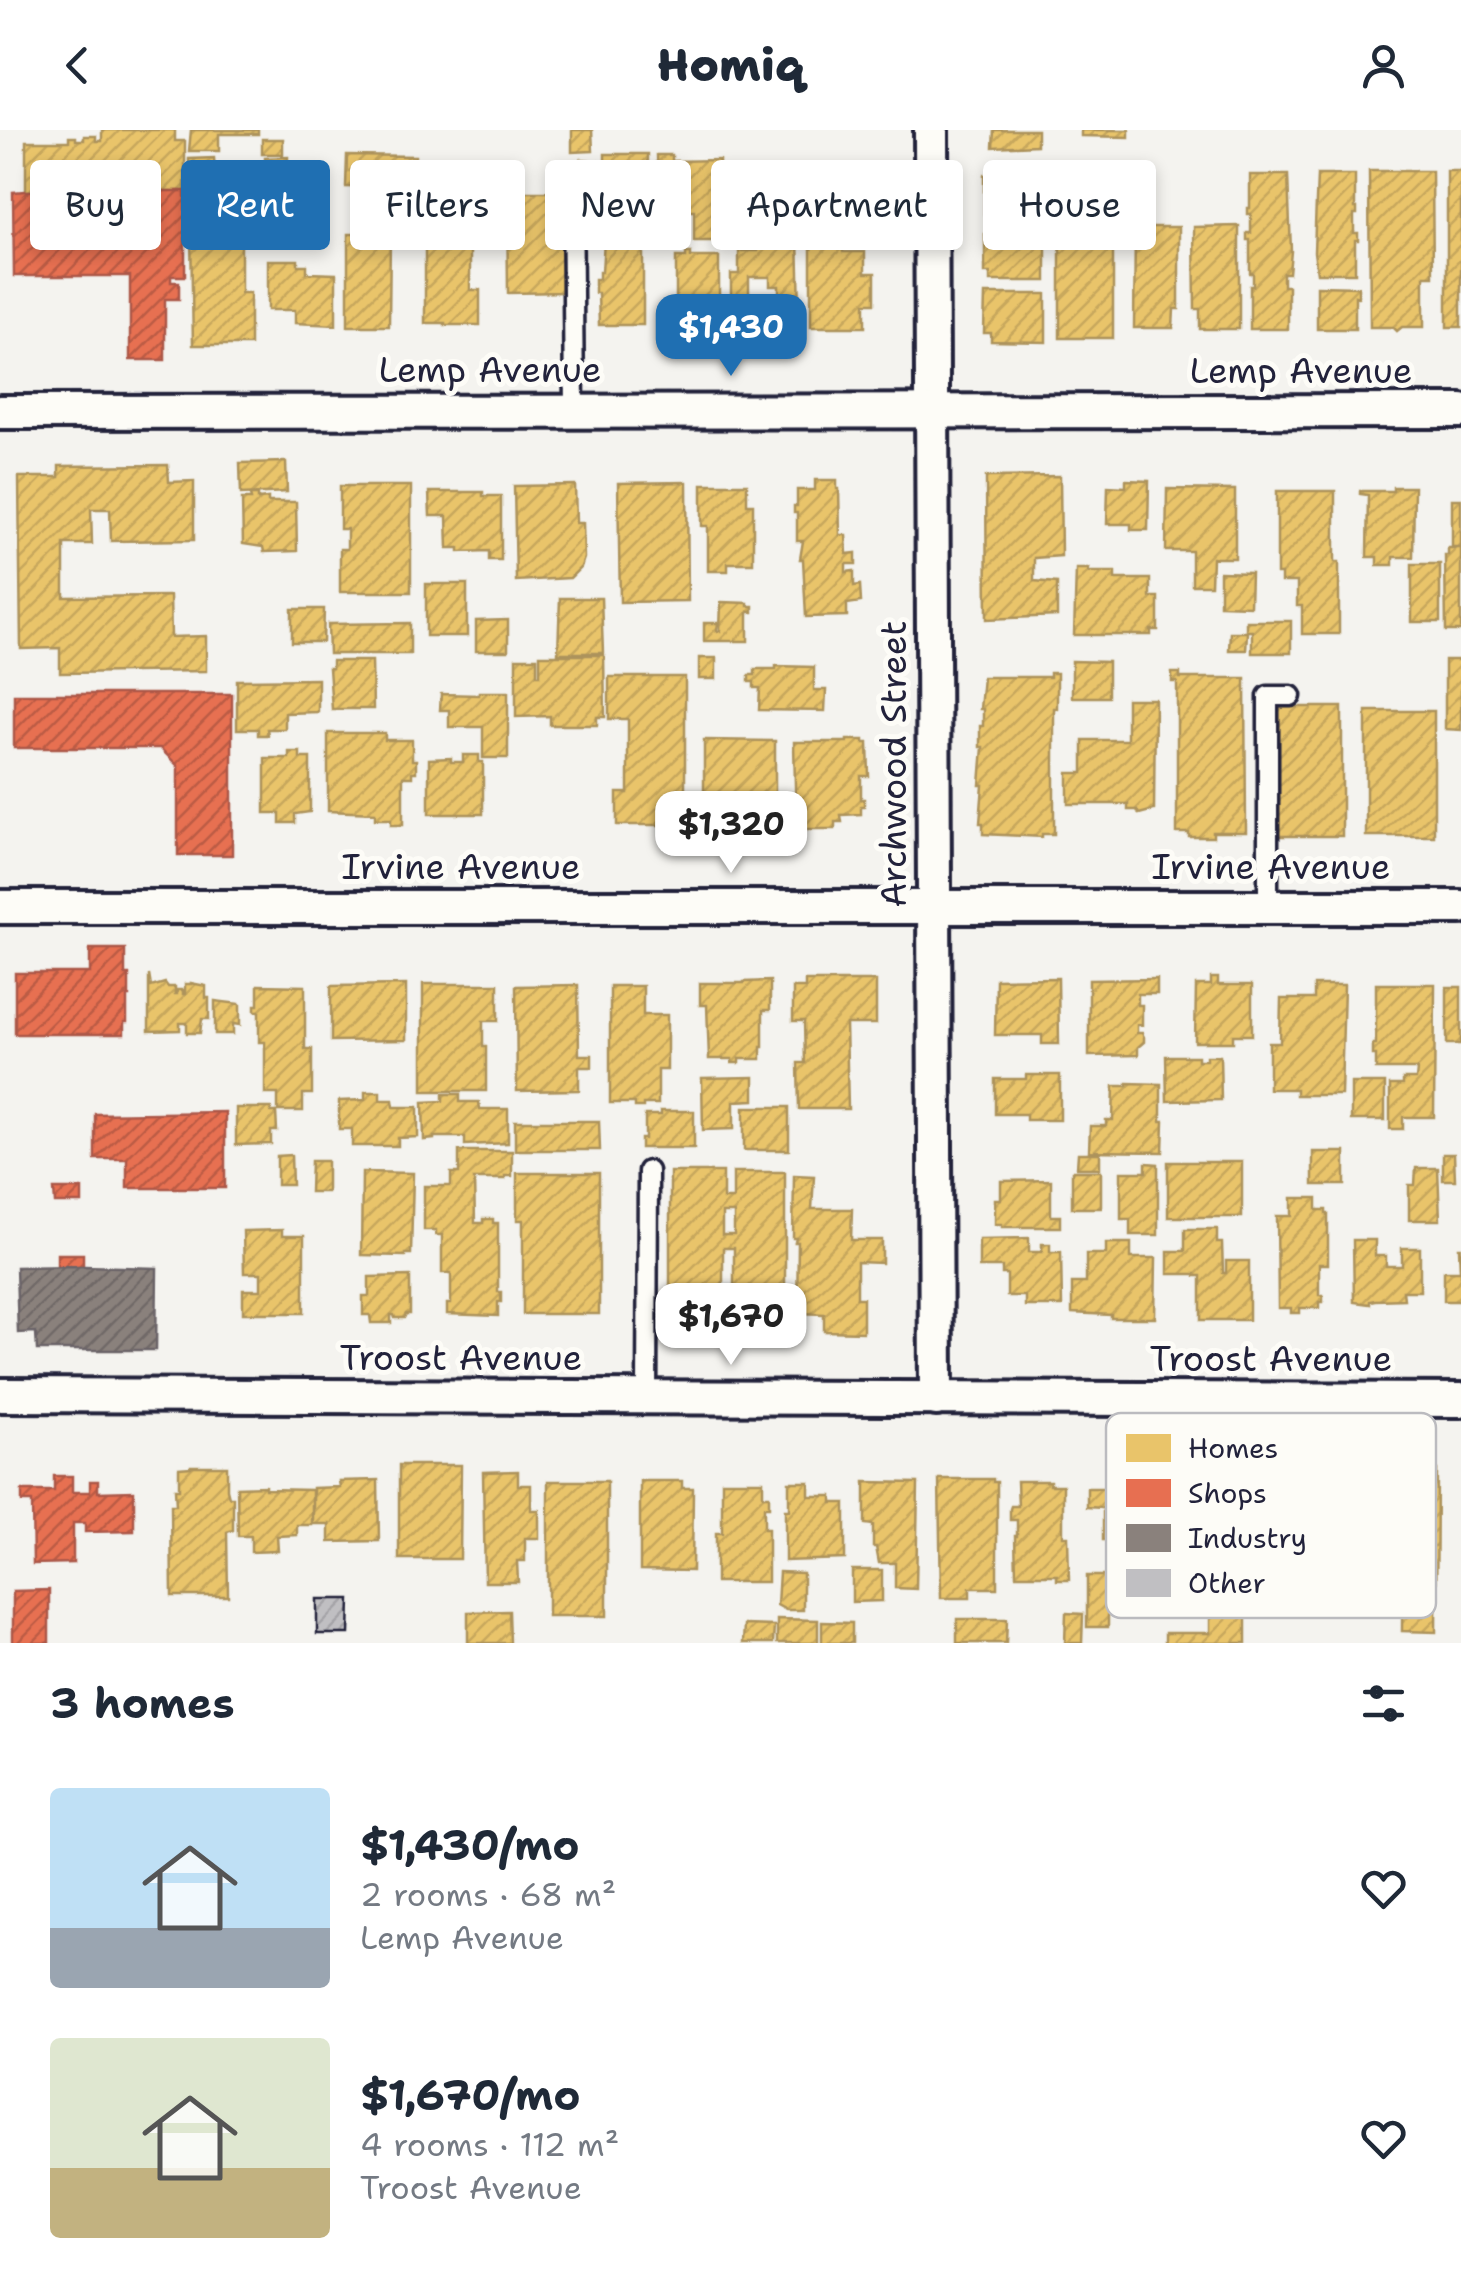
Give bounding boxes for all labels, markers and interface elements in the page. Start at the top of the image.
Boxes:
text: Homiq [657,35,804,95]
icon: back [50,38,105,93]
icon: person [1356,38,1411,93]
chip: Buy [30,160,161,250]
chip: Rent [181,160,330,250]
chip: Filters [350,160,525,250]
chip: New [545,160,691,250]
chip: Apartment [711,160,963,250]
chip: House [983,160,1156,250]
pin: $1,430 [650,294,812,379]
text: $1,430 [678,305,784,348]
street label: Lemp Avenue [378,346,602,393]
street label: Lemp Avenue [1189,347,1413,394]
street label: Archwood Street [870,620,917,908]
pin: $1,320 [650,791,812,876]
text: $1,320 [677,802,785,845]
street label: Irvine Avenue [342,843,580,890]
street label: Irvine Avenue [1152,843,1390,890]
pin: $1,670 [650,1283,812,1368]
text: $1,670 [677,1294,785,1337]
street label: Troost Avenue [340,1334,582,1381]
street label: Troost Avenue [1150,1335,1392,1382]
legend [1106,1413,1436,1618]
text: Homes [1188,1429,1278,1467]
text: Shops [1188,1474,1267,1512]
text: Industry [1188,1519,1307,1557]
text: Other [1188,1564,1266,1602]
text: 3 homes [50,1675,235,1731]
icon: filters [1356,1676,1411,1731]
text: $1,430/mo [360,1817,580,1873]
icon: home [130,1828,250,1948]
icon: heart [1356,1861,1411,1916]
text: 2 rooms · 68 m² [360,1873,616,1916]
text: Lemp Avenue [360,1916,564,1959]
text: $1,670/mo [360,2067,581,2123]
icon: home [130,2078,250,2198]
icon: heart [1356,2111,1411,2166]
text: 4 rooms · 112 m² [360,2123,619,2166]
text: Troost Avenue [360,2166,582,2209]

